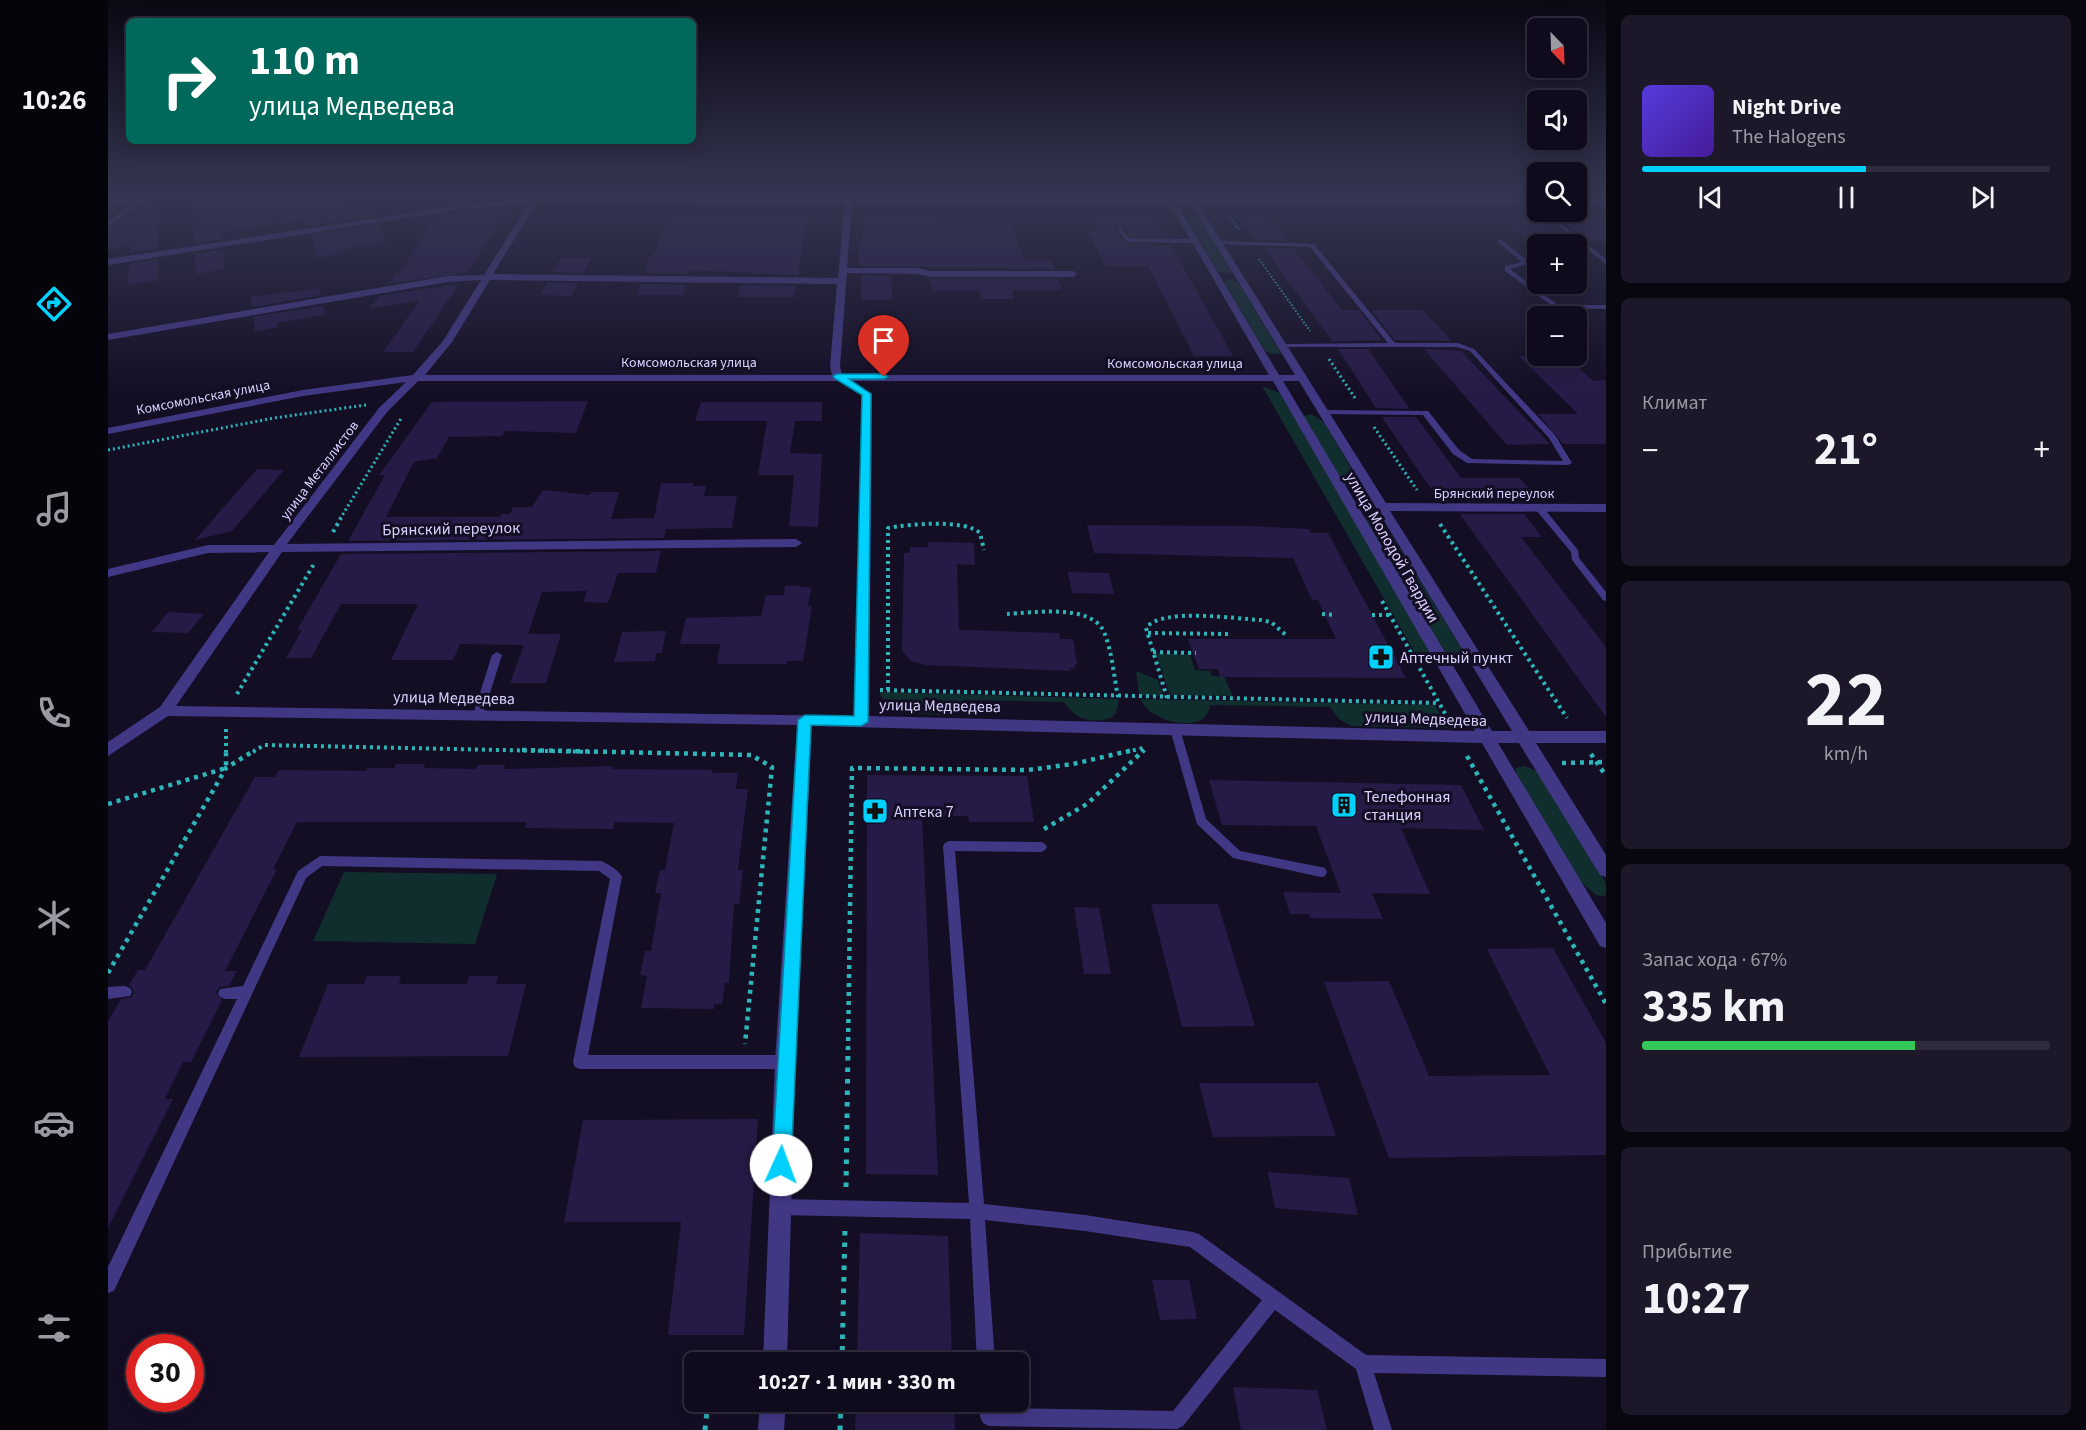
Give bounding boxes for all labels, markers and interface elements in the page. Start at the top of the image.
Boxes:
north arrow [1527,18,1587,78]
map controls [1527,18,1587,366]
text: 110 m [249,31,360,91]
icon: right [150,42,228,120]
text: 10:26 [21,81,87,120]
text: улица Медведева [249,87,455,126]
button: sound [1527,90,1587,150]
text: Night Drive [1732,91,1841,123]
text: The Halogens [1732,123,1846,151]
button: search [1527,162,1587,222]
icon: previous [1694,181,1727,214]
icon: pause [1830,181,1863,214]
icon: next [1966,181,1999,214]
button: + [1527,234,1587,294]
icon: directions [33,283,75,325]
button: − [1527,306,1587,366]
pin [858,315,909,377]
icon: arrive [867,324,900,357]
street label: Комсомольская улица [621,353,757,373]
street label: Комсомольская улица [1107,354,1243,374]
street label: Комсомольская улица [135,375,272,421]
text: Климат [1642,389,1708,417]
street label: улица Металлистов [276,417,364,524]
text: 21° [1814,418,1878,482]
text: − [1642,427,1658,474]
text: + [2034,427,2050,474]
street label: улица Молодой Гвардии [1340,468,1444,627]
street label: Брянский переулок [1434,484,1554,504]
icon: music [33,488,75,530]
street label: Брянский переулок [382,517,520,541]
pharmacy icon: Аптечный пункт [1366,642,1396,672]
text: 22 [1805,645,1887,756]
place label: Аптечный пункт [1400,647,1513,669]
street label: улица Медведева [393,686,515,710]
icon: phone [33,692,75,734]
street label: улица Медведева [879,694,1001,718]
street label: улица Медведева [1365,706,1487,732]
text: km/h [1824,740,1868,768]
place label: Телефонная станция [1364,786,1451,826]
building icon: Телефонная станция [1329,790,1359,820]
pharmacy icon: Аптека 7 [860,796,890,826]
place label: Аптека 7 [894,801,954,823]
icon: climate [33,897,75,939]
text: Запас хода · 67% [1642,946,1787,974]
text: 335 km [1642,975,1786,1039]
icon: car [33,1102,75,1144]
position arrow [749,1133,813,1197]
text: Прибытие [1642,1238,1732,1266]
text: 10:27 [1642,1267,1751,1331]
icon: filters [33,1307,75,1349]
speed limit sign: 30 [126,1334,204,1412]
text: 10:27 · 1 мин · 330 m [757,1366,956,1398]

